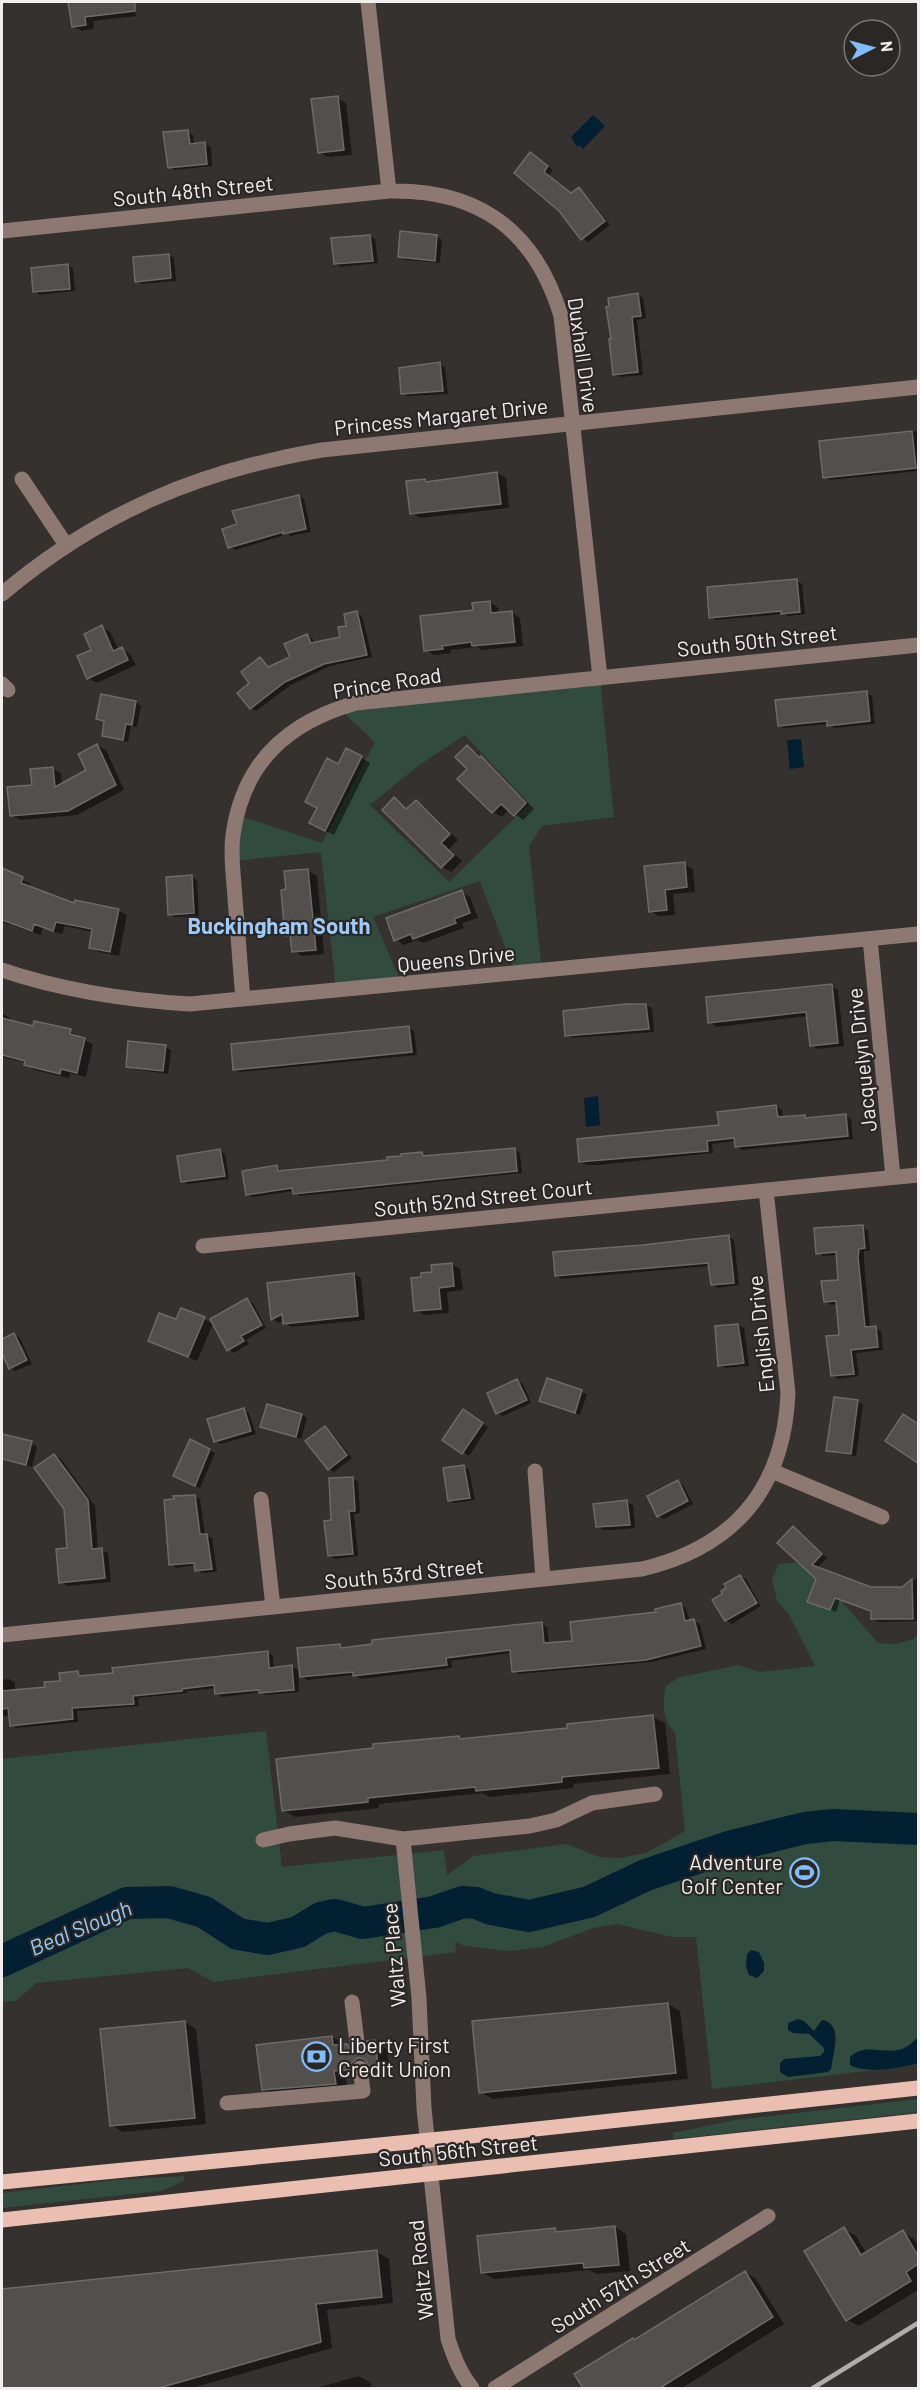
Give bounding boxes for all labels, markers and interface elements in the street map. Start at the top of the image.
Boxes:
north arrow [842,18,902,78]
text: N [877,40,897,53]
street label: South 48th Street [112,169,274,211]
street label: Duxhall Drive [564,295,604,415]
street label: Princess Margaret Drive [333,392,549,440]
street label: South 50th Street [675,619,839,661]
street label: Prince Road [331,661,443,703]
district label: Buckingham South [187,912,371,938]
street label: Queens Drive [396,939,516,977]
street label: Jacquelyn Drive [841,987,881,1133]
street label: South 52nd Street Court [373,1173,593,1221]
street label: English Drive [741,1274,779,1394]
street label: South 53rd Street [323,1552,485,1594]
place label: Adventure Golf Center [681,1849,783,1898]
sports icon: Adventure Golf Center [788,1857,820,1889]
water label: Beal Slough [25,1894,135,1960]
street label: Waltz Place [376,1902,410,2008]
place label: Liberty First Credit Union [338,2032,451,2081]
bank icon: Liberty First Credit Union [301,2040,333,2072]
street label: South 56th Street [377,2129,539,2171]
street label: Waltz Road [402,2219,438,2321]
street label: South 57th Street [546,2232,694,2338]

